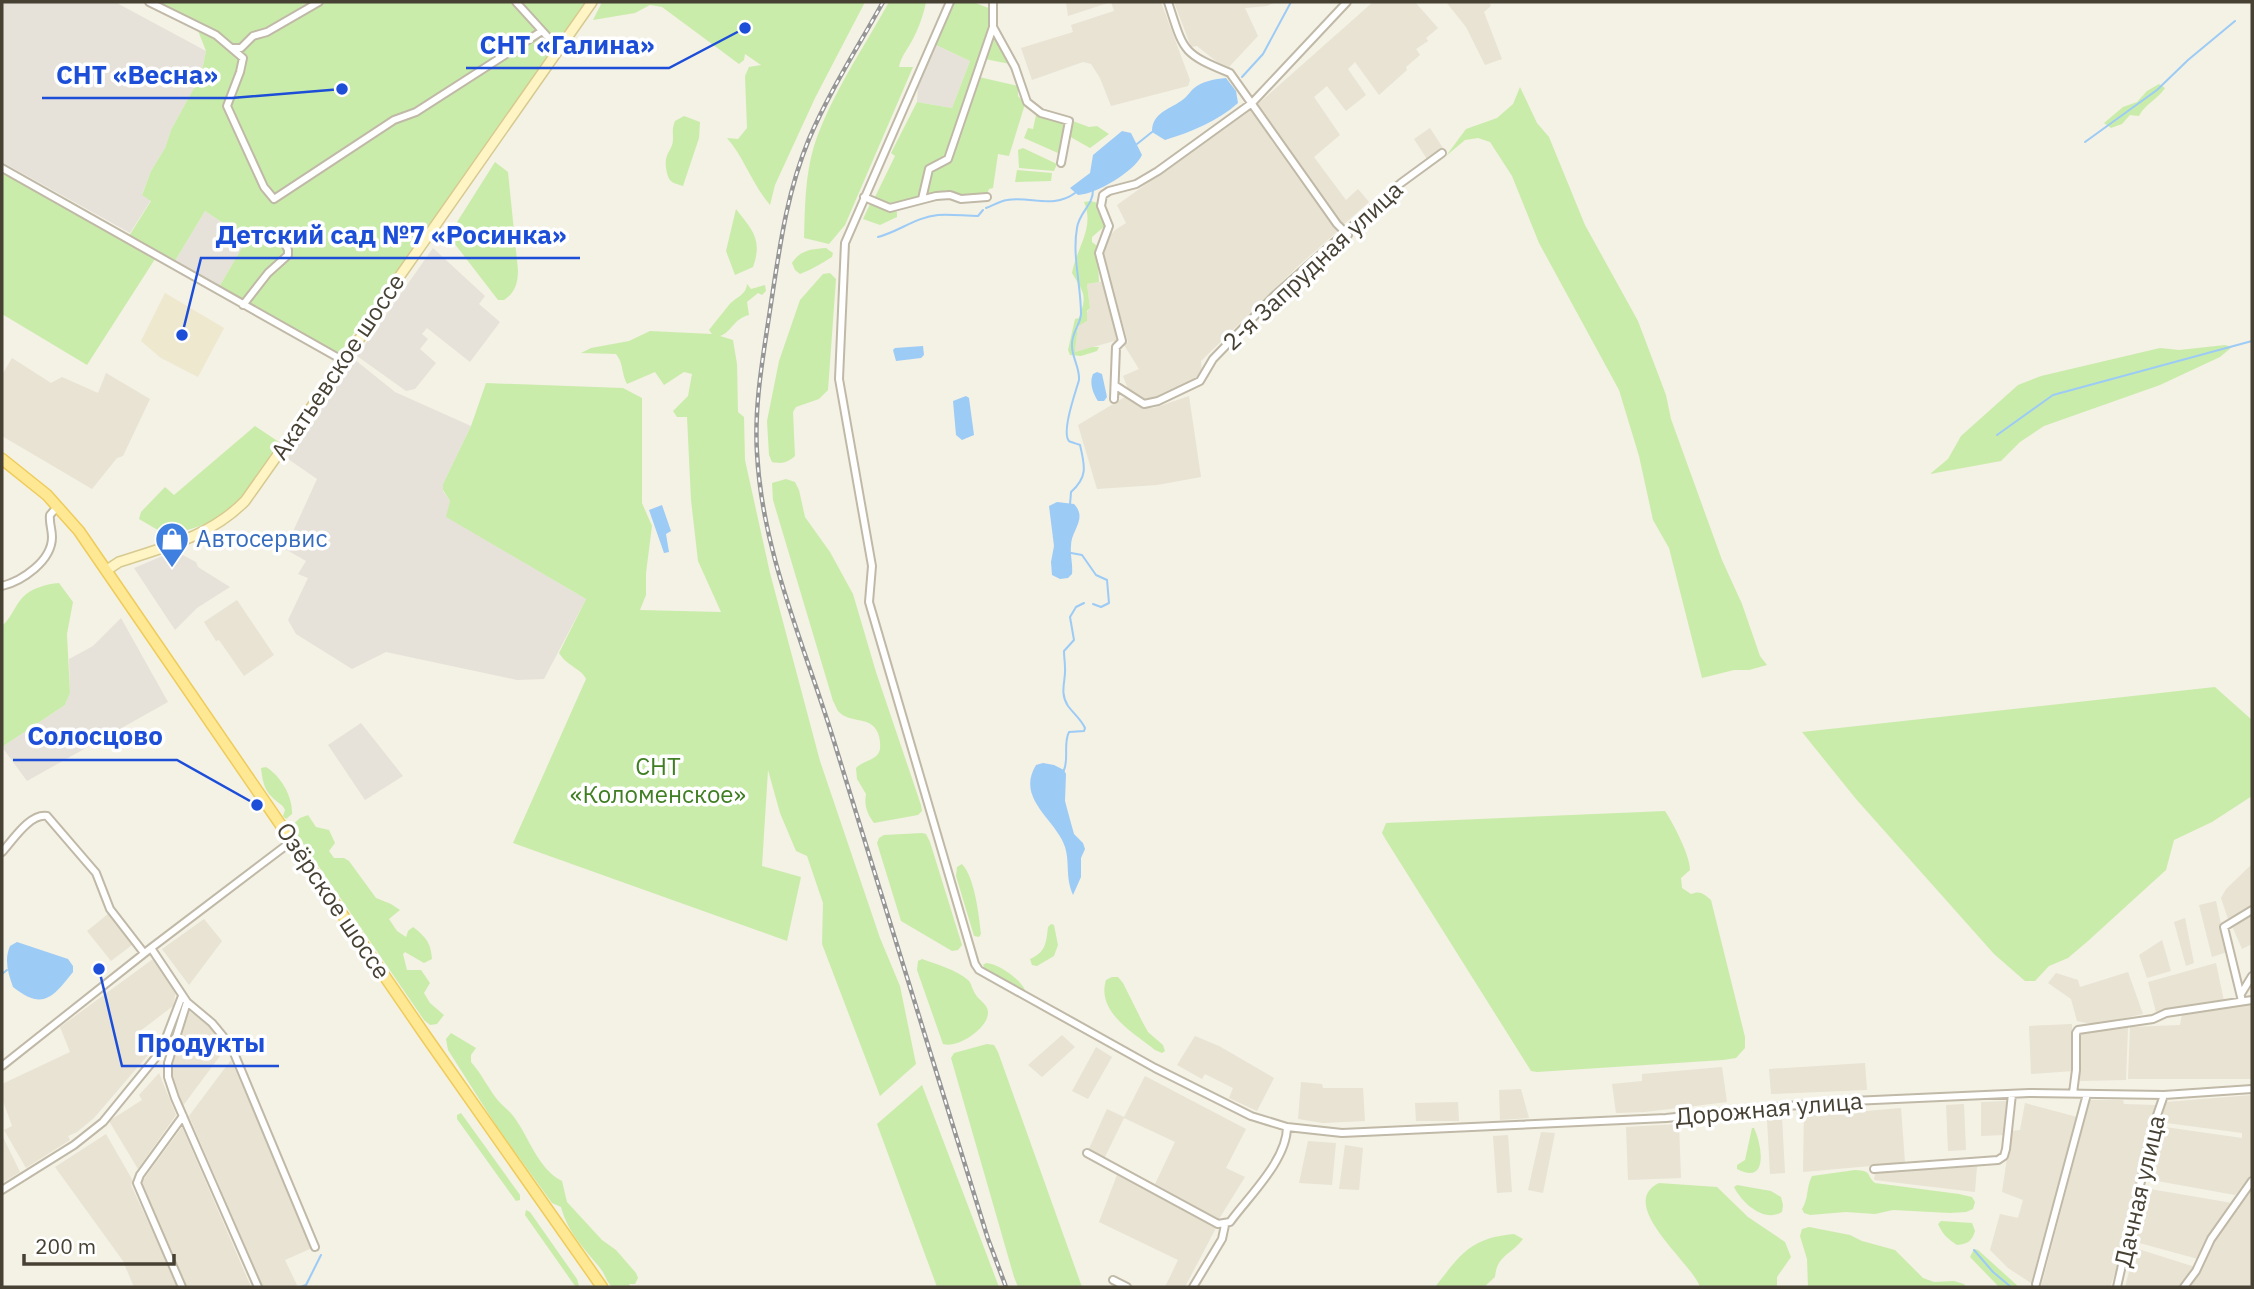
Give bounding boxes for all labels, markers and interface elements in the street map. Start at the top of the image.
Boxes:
callout: СНТ «Галина» [466,21,669,68]
text: СНТ «Галина» [480,27,654,61]
callout: СНТ «Весна» [42,51,232,98]
text: СНТ «Весна» [56,57,218,91]
street label: 2-я Запрудная улица [1216,173,1409,357]
callout: Детский сад №7 «Росинка» [201,211,580,258]
text: Детский сад №7 «Росинка» [215,217,567,251]
street label: Акатьевское шоссе [263,267,411,466]
shop icon: Автосервис [153,520,191,569]
place label: Автосервис [196,522,328,554]
callout: Солосцово [13,713,177,760]
text: Солосцово [27,718,163,752]
park label: СНТ «Коломенское» [570,750,746,810]
street label: Озёрское шоссе [269,816,398,985]
callout: Продукты [122,1019,279,1066]
text: Продукты [137,1025,265,1059]
street label: Дорожная улица [1674,1084,1864,1132]
street label: Дачная улица [2106,1112,2172,1270]
scale bar [24,1222,175,1266]
text: 200 m [35,1232,96,1260]

